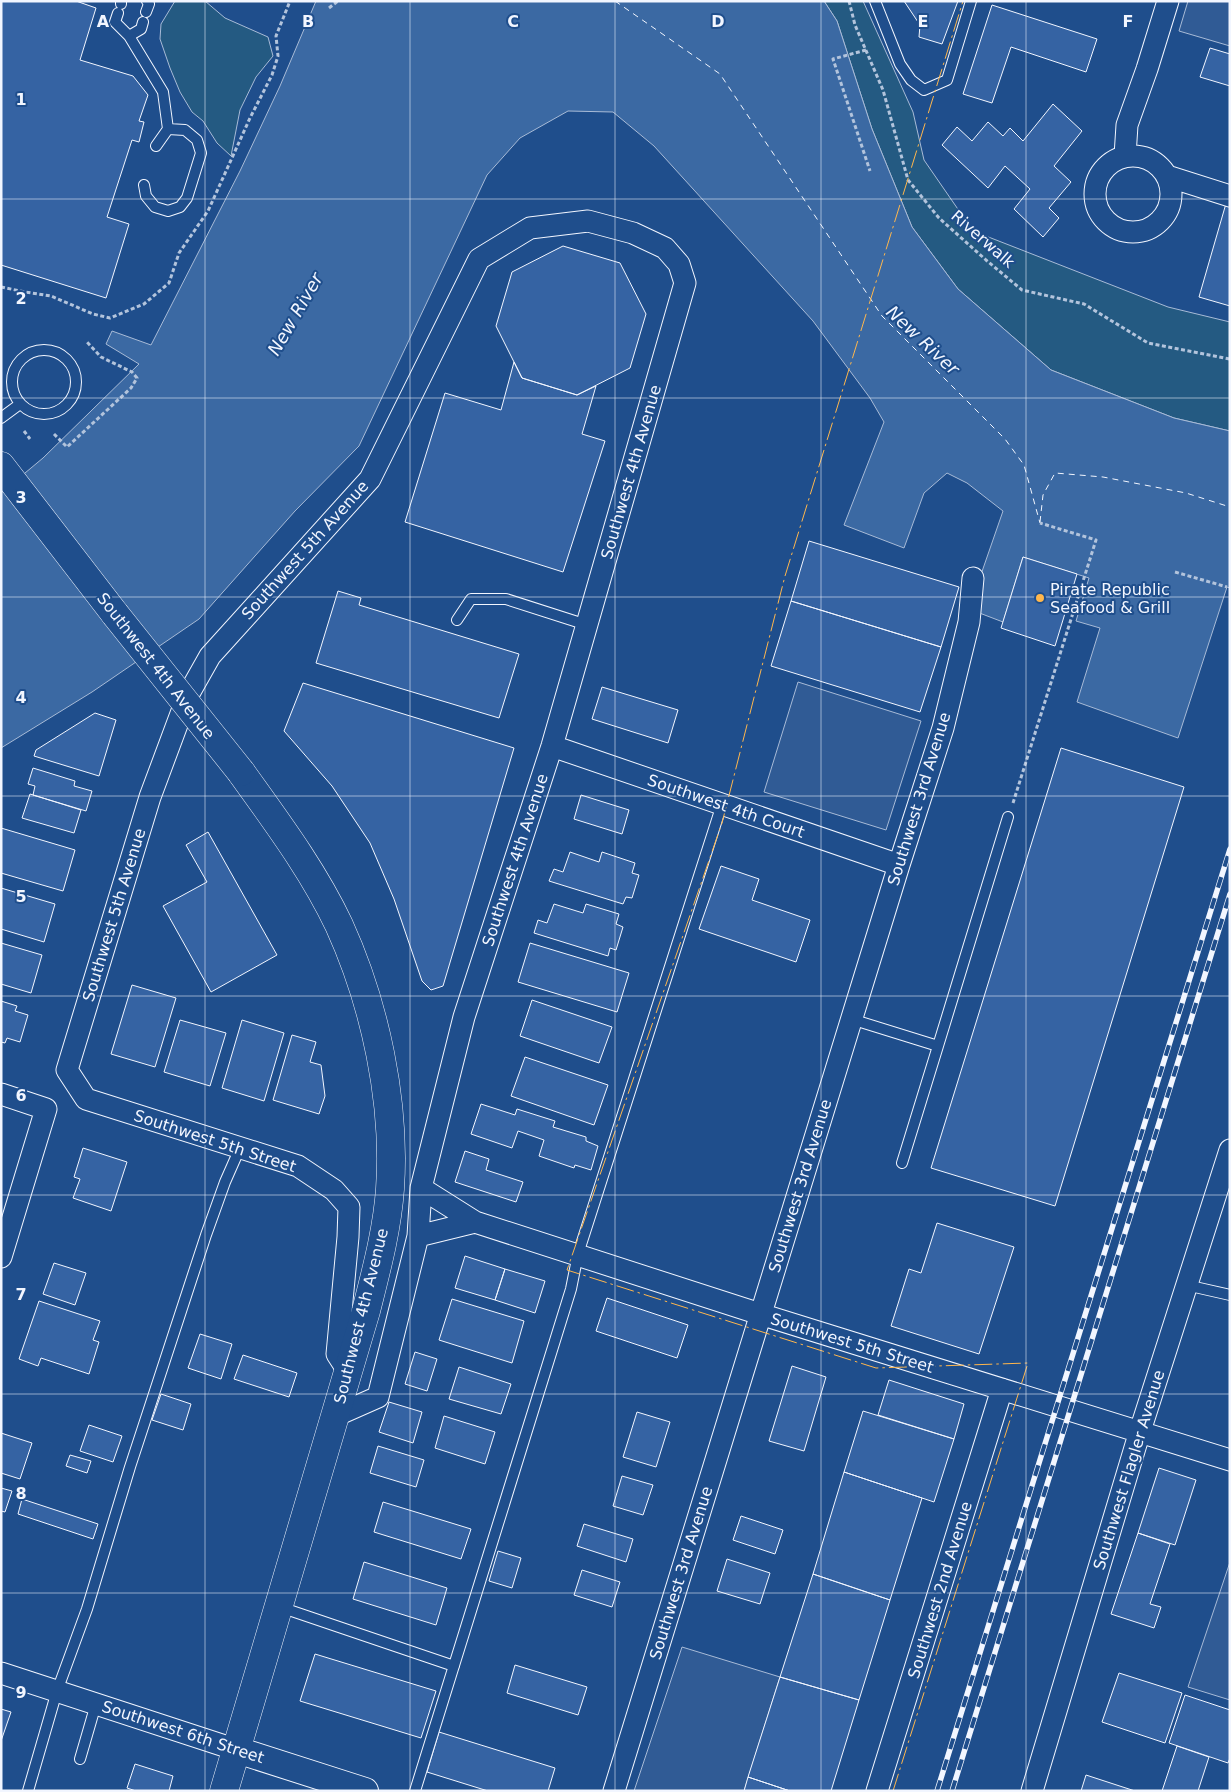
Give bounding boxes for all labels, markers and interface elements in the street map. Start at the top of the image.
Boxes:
text: A [97,12,110,31]
text: B [302,12,314,31]
text: C [507,12,519,31]
text: D [711,12,725,31]
text: E [918,12,928,31]
text: F [1123,12,1133,31]
text: 1 [15,90,27,109]
street label: Riverwalk [947,206,1019,272]
water label: New River [263,268,328,359]
text: 2 [15,289,27,308]
water label: New River [882,301,965,380]
street label: Southwest 4th Avenue [597,383,665,561]
street label: Southwest 5th Avenue [238,477,372,623]
text: 3 [15,488,27,507]
place label: Pirate Republic Seafood & Grill [1050,580,1170,617]
street label: Southwest 4th Avenue [93,589,219,743]
marker: Pirate Republic Seafood & Grill [1034,592,1046,604]
text: 4 [15,688,27,707]
street label: Southwest 3rd Avenue [884,710,954,888]
street label: Southwest 4th Court [645,770,807,842]
street label: Southwest 4th Avenue [478,771,552,949]
street label: Southwest 5th Avenue [79,826,149,1004]
text: 5 [15,887,27,906]
text: 6 [15,1086,27,1105]
street label: Southwest 3rd Avenue [765,1097,835,1275]
street label: Southwest 5th Street [131,1106,299,1176]
street label: Southwest 4th Avenue [330,1226,392,1406]
text: 7 [15,1285,27,1304]
street label: Southwest 5th Street [768,1309,936,1377]
street label: Southwest Flagler Avenue [1089,1368,1169,1572]
text: 8 [15,1484,27,1503]
street label: Southwest 3rd Avenue [646,1484,716,1662]
street label: Southwest 2nd Avenue [904,1499,976,1681]
text: 9 [15,1683,27,1702]
street label: Southwest 6th Street [99,1697,267,1767]

